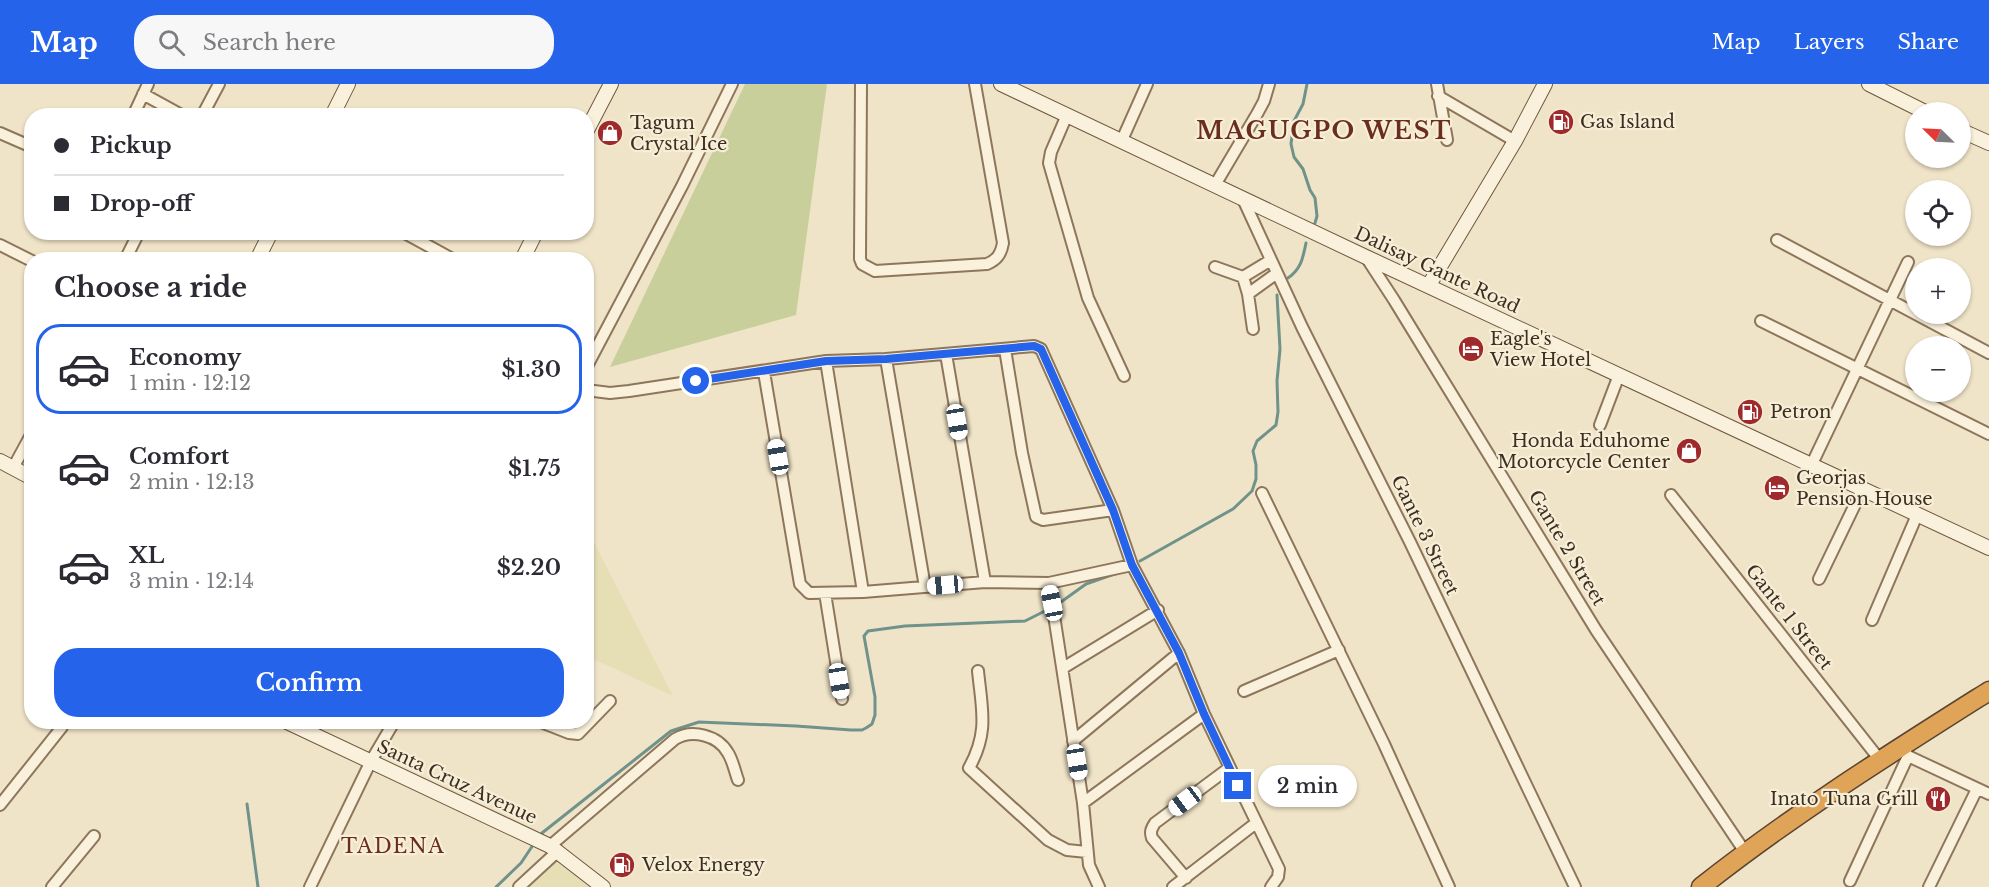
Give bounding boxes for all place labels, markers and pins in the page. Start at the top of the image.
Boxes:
fuel station icon: Gas Island [1546,107,1576,137]
place label: Gas Island [1580,111,1675,133]
place label: Tagum Crystal Ice [630,112,727,155]
shop icon: Tagum Crystal Ice [595,118,625,148]
place label: Eagle's View Hotel [1489,328,1591,371]
hotel icon: Eagle's View Hotel [1456,334,1486,364]
fuel station icon: Petron [1735,397,1765,427]
place label: Petron [1770,401,1832,423]
place label: Honda Eduhome Motorcycle Center [1498,430,1670,473]
shop icon: Honda Eduhome Motorcycle Center [1674,436,1704,466]
place label: Georjas Pension House [1796,467,1933,510]
hotel icon: Georjas Pension House [1762,473,1792,503]
restaurant icon: Inato Tuna Grill [1923,784,1953,814]
place label: Inato Tuna Grill [1770,788,1918,810]
fuel station icon: Velox Energy [607,850,637,880]
place label: Velox Energy [641,854,765,876]

